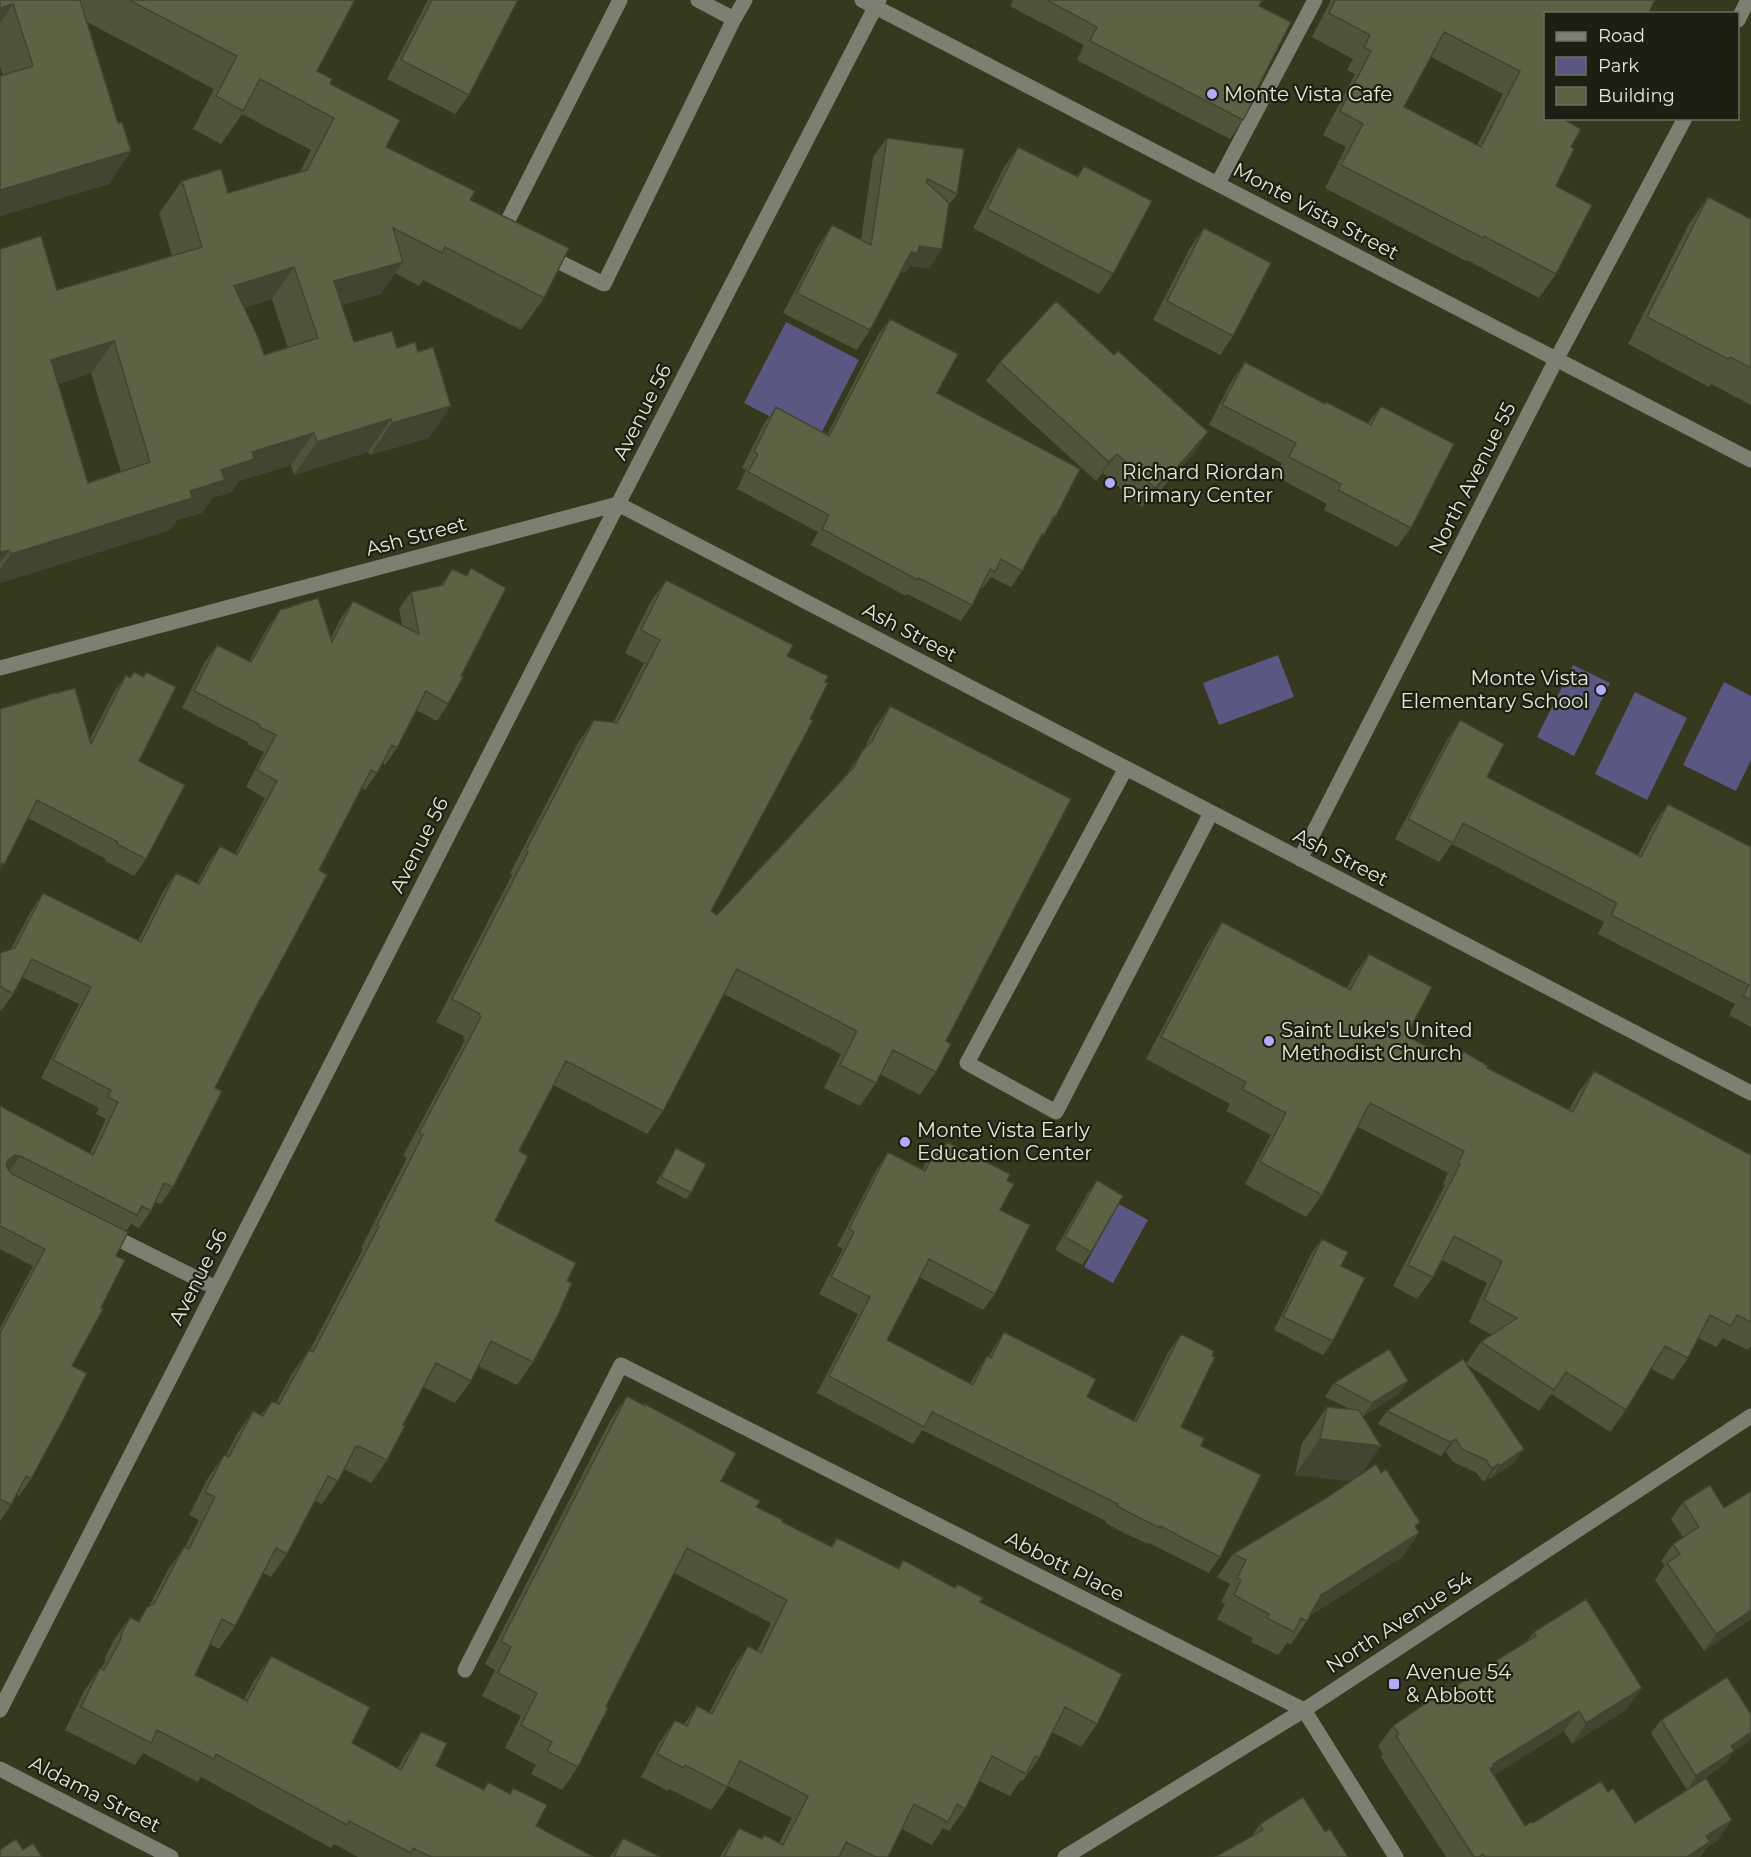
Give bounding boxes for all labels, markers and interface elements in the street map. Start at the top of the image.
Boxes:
legend [1544,12,1739,120]
text: Road [1598,25,1645,47]
text: Park [1598,55,1639,77]
place label: Monte Vista Cafe [1224,82,1392,106]
text: Building [1598,85,1675,107]
marker: Monte Vista Cafe [1205,87,1219,101]
street label: Monte Vista Street [1229,157,1403,265]
street label: Avenue 56 [608,360,676,464]
street label: North Avenue 55 [1423,398,1521,558]
place label: Richard Riordan Primary Center [1122,460,1284,507]
marker: Richard Riordan Primary Center [1103,476,1117,490]
street label: Ash Street [363,511,469,561]
street label: Ash Street [859,597,961,667]
place label: Monte Vista Elementary School [1400,666,1589,713]
marker: Monte Vista Elementary School [1594,683,1608,697]
street label: Avenue 56 [385,793,453,897]
street label: Ash Street [1290,823,1392,891]
place label: Saint Luke's United Methodist Church [1281,1018,1473,1065]
marker: Saint Luke's United Methodist Church [1262,1034,1276,1048]
place label: Monte Vista Early Education Center [917,1118,1092,1165]
marker: Monte Vista Early Education Center [898,1135,912,1149]
street label: Avenue 56 [164,1225,232,1329]
street label: Abbott Place [1002,1526,1128,1606]
street label: North Avenue 54 [1321,1566,1477,1678]
place label: Avenue 54 & Abbott [1406,1660,1511,1707]
marker: Avenue 54 & Abbott [1387,1677,1401,1691]
street label: Aldama Street [25,1751,165,1837]

